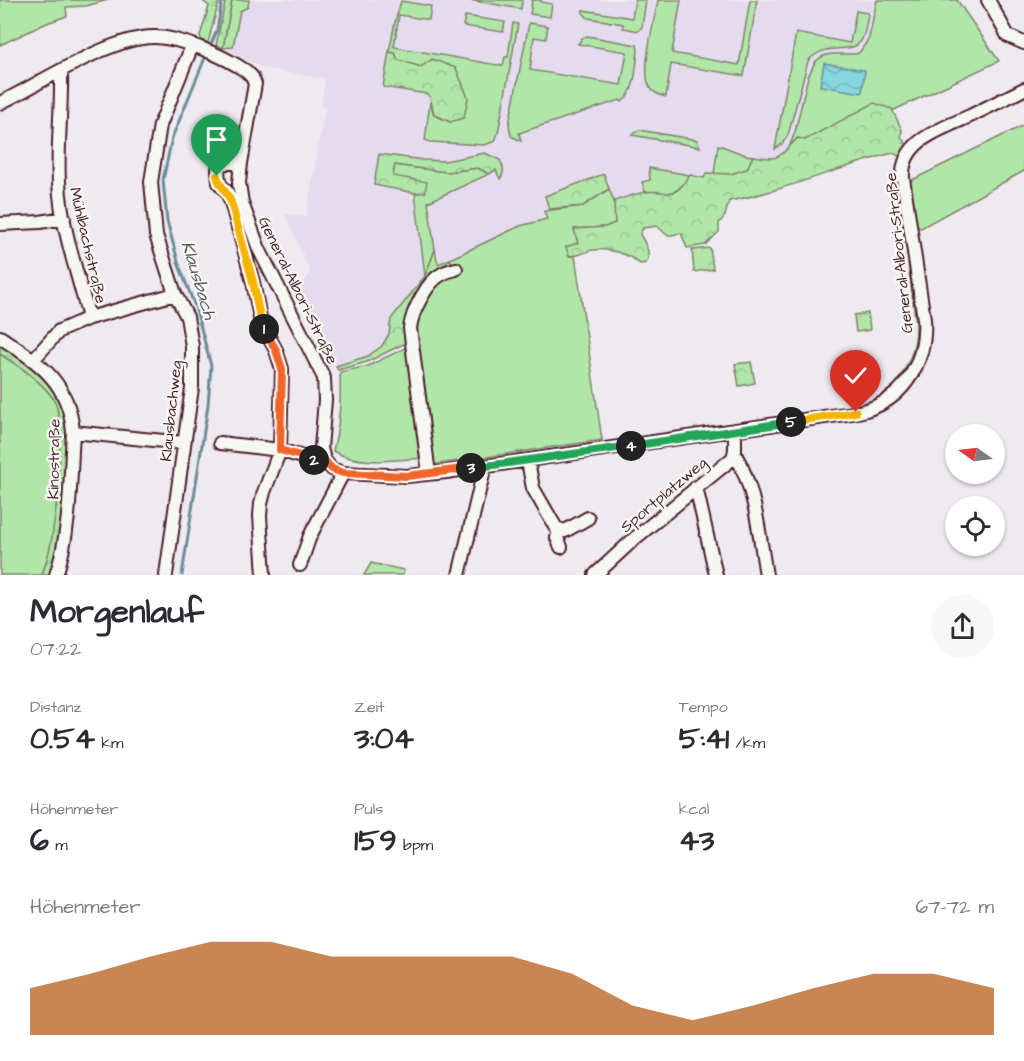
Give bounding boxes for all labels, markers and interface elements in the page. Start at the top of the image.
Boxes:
pin [191,114,242,176]
icon: arrive [200,123,233,156]
street label: General-Albori-Straße [880,171,918,334]
street label: Mühlbachstraße [64,185,112,306]
street label: General-Albori-Straße [253,213,344,368]
water label: Klausbach [175,238,223,323]
pin: 1 [249,314,279,344]
text: 1 [263,318,265,340]
pin [830,350,881,412]
street label: Klausbachweg [155,359,188,463]
icon: check [839,359,872,392]
pin: 5 [776,407,806,437]
text: 5 [785,411,797,433]
street label: Kinostraße [42,418,66,500]
north arrow [945,424,1005,484]
map controls [945,424,1005,556]
pin: 4 [616,431,646,461]
text: 4 [626,435,636,457]
pin: 2 [299,445,329,475]
text: 2 [309,449,319,471]
street label: Sportplatzweg [615,452,712,538]
pin: 3 [456,453,486,483]
text: 3 [467,457,475,479]
button: locate [945,496,1005,556]
text: Morgenlauf [30,589,204,635]
button: share [931,595,994,658]
text: 07:22 [30,635,81,663]
text: Distanz [30,696,81,718]
text: Zeit [354,696,384,718]
text: Tempo [679,696,728,718]
text: 0.54 [30,718,95,760]
text: 3:04 [354,718,414,760]
text: 5:41 [679,718,729,760]
text: km [95,732,124,754]
text: /km [729,732,765,754]
text: Höhenmeter [30,798,118,820]
text: Puls [354,798,383,820]
text: kcal [679,798,709,820]
text: 6 [30,820,49,862]
text: 159 [354,820,397,862]
text: 43 [679,820,714,862]
text: m [49,834,68,856]
text: bpm [397,834,433,856]
text: Höhenmeter [30,893,140,921]
text: 67–72 m [916,893,994,921]

